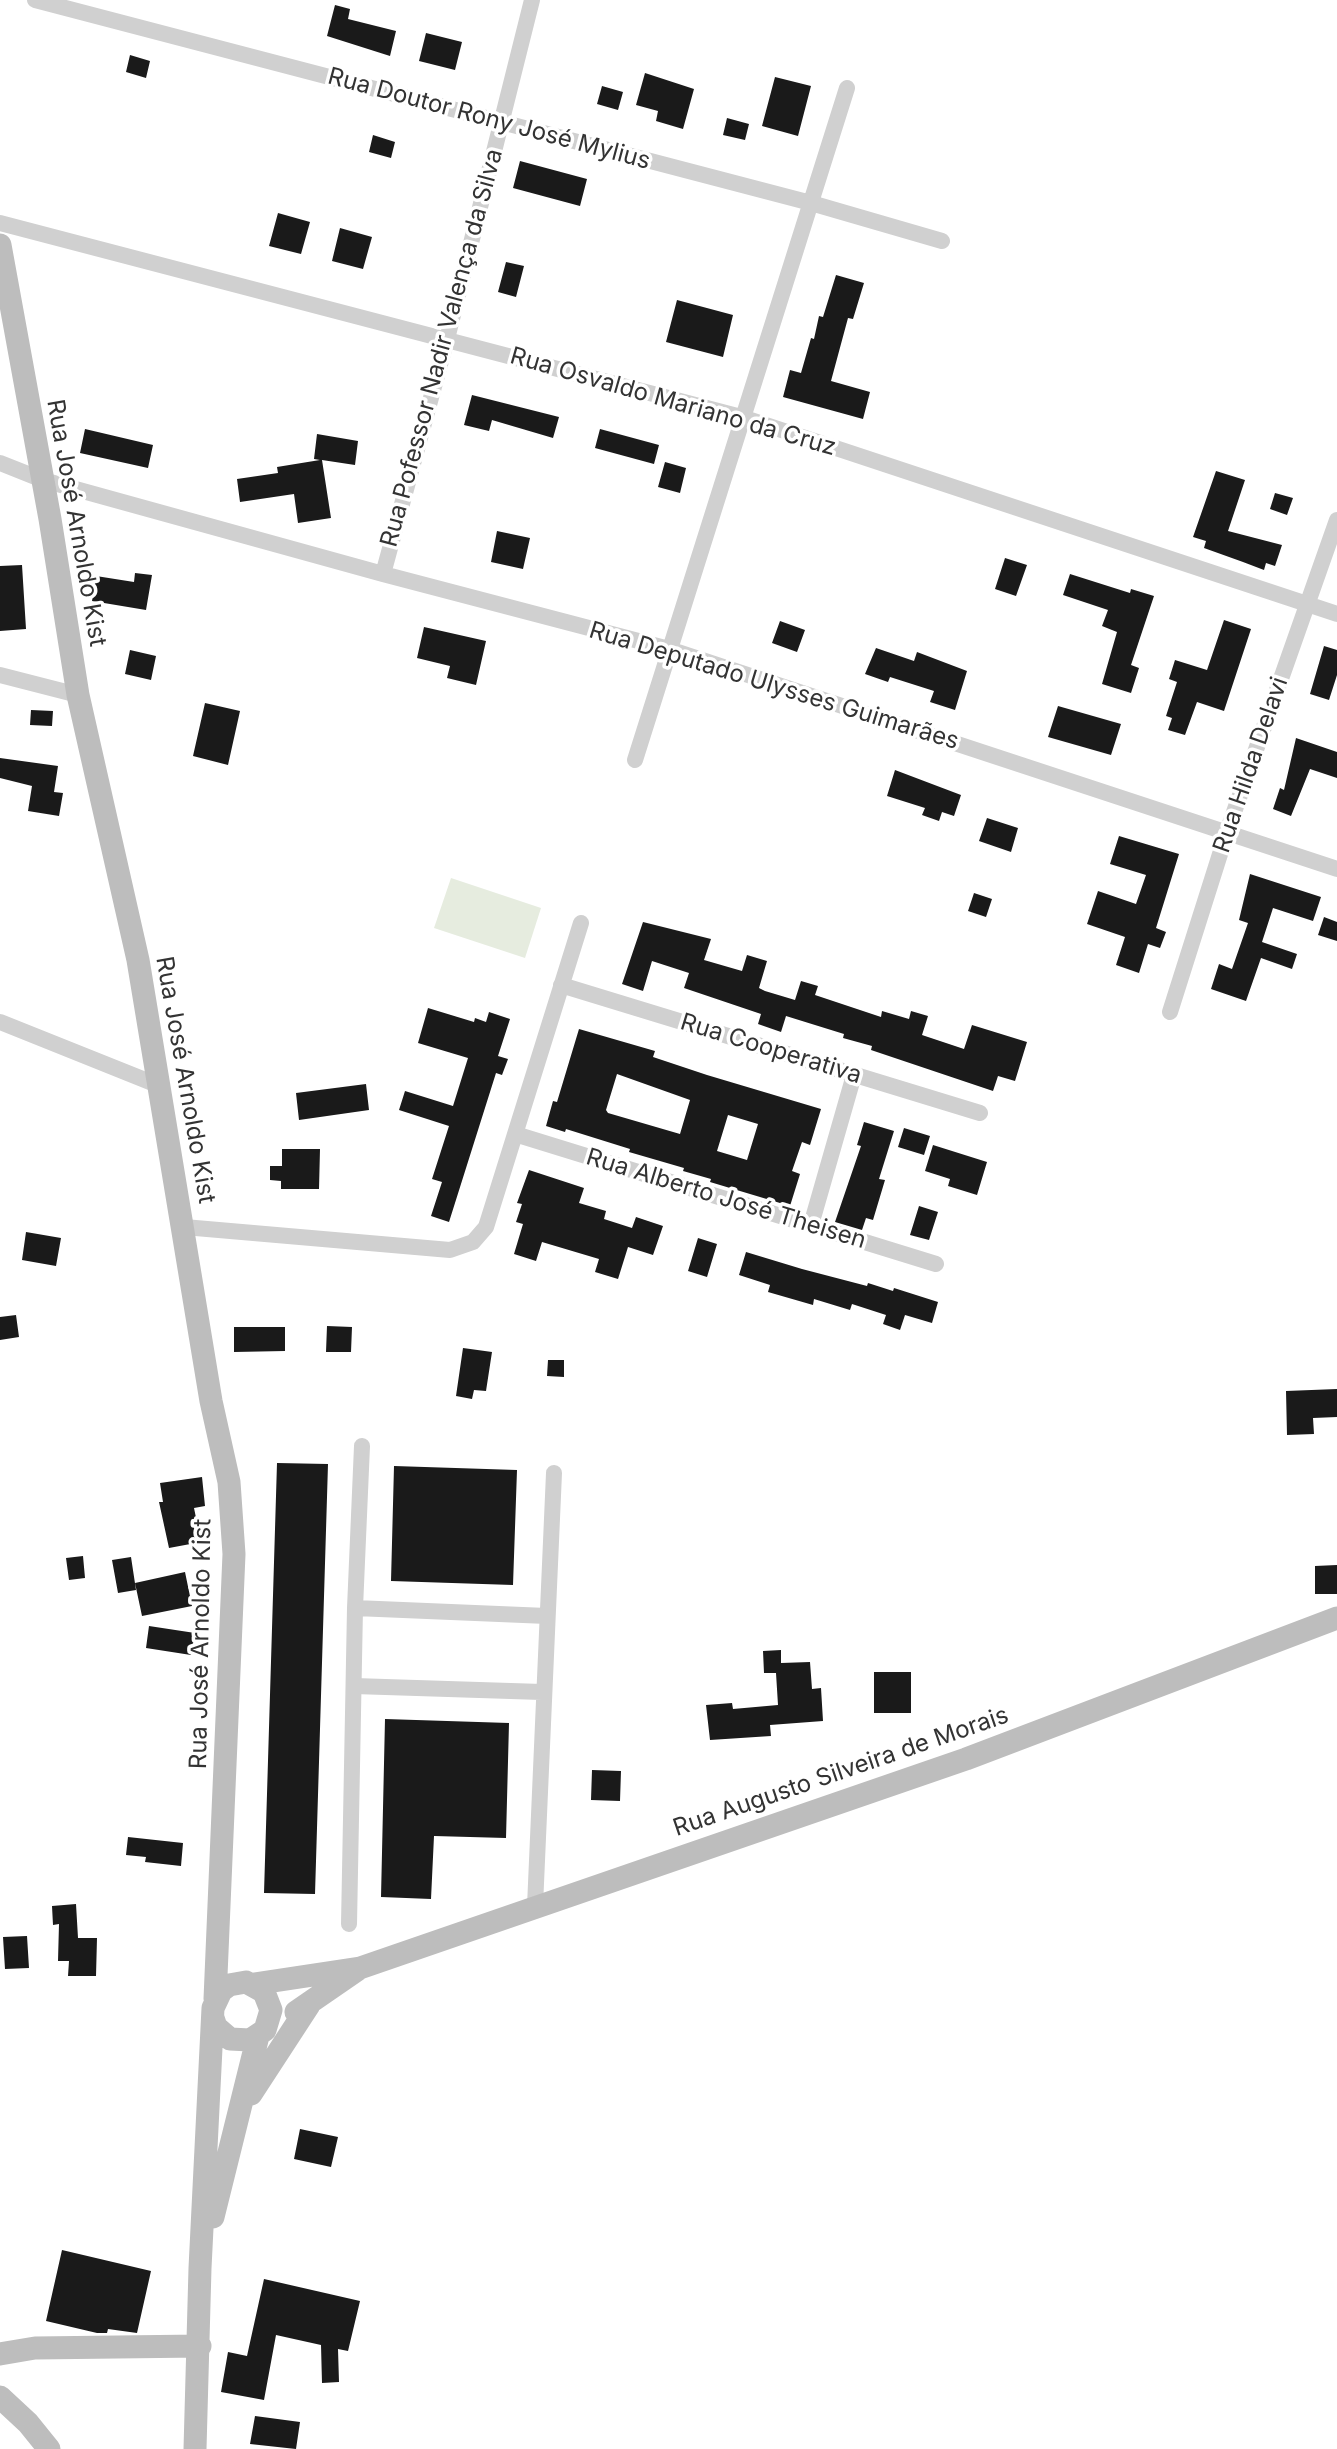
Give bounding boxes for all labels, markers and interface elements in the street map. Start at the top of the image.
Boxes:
street label: Rua Doutor Rony José Mylius [325,62,653,176]
street label: Rua Pofessor Nadir Valença da Silva [375,146,509,550]
street label: Rua Osvaldo Mariano da Cruz [507,342,839,462]
street label: Rua José Arnoldo Kist [40,397,112,649]
street label: Rua Deputado Ulysses Guimarães [586,616,962,756]
street label: Rua Hilda Delavi [1207,673,1295,857]
street label: Rua José Arnoldo Kist [149,954,221,1206]
street label: Rua Cooperativa [677,1008,865,1090]
street label: Rua Alberto José Theisen [583,1143,869,1255]
street label: Rua José Arnoldo Kist [184,1519,218,1769]
street label: Rua Augusto Silveira de Morais [670,1701,1012,1843]

